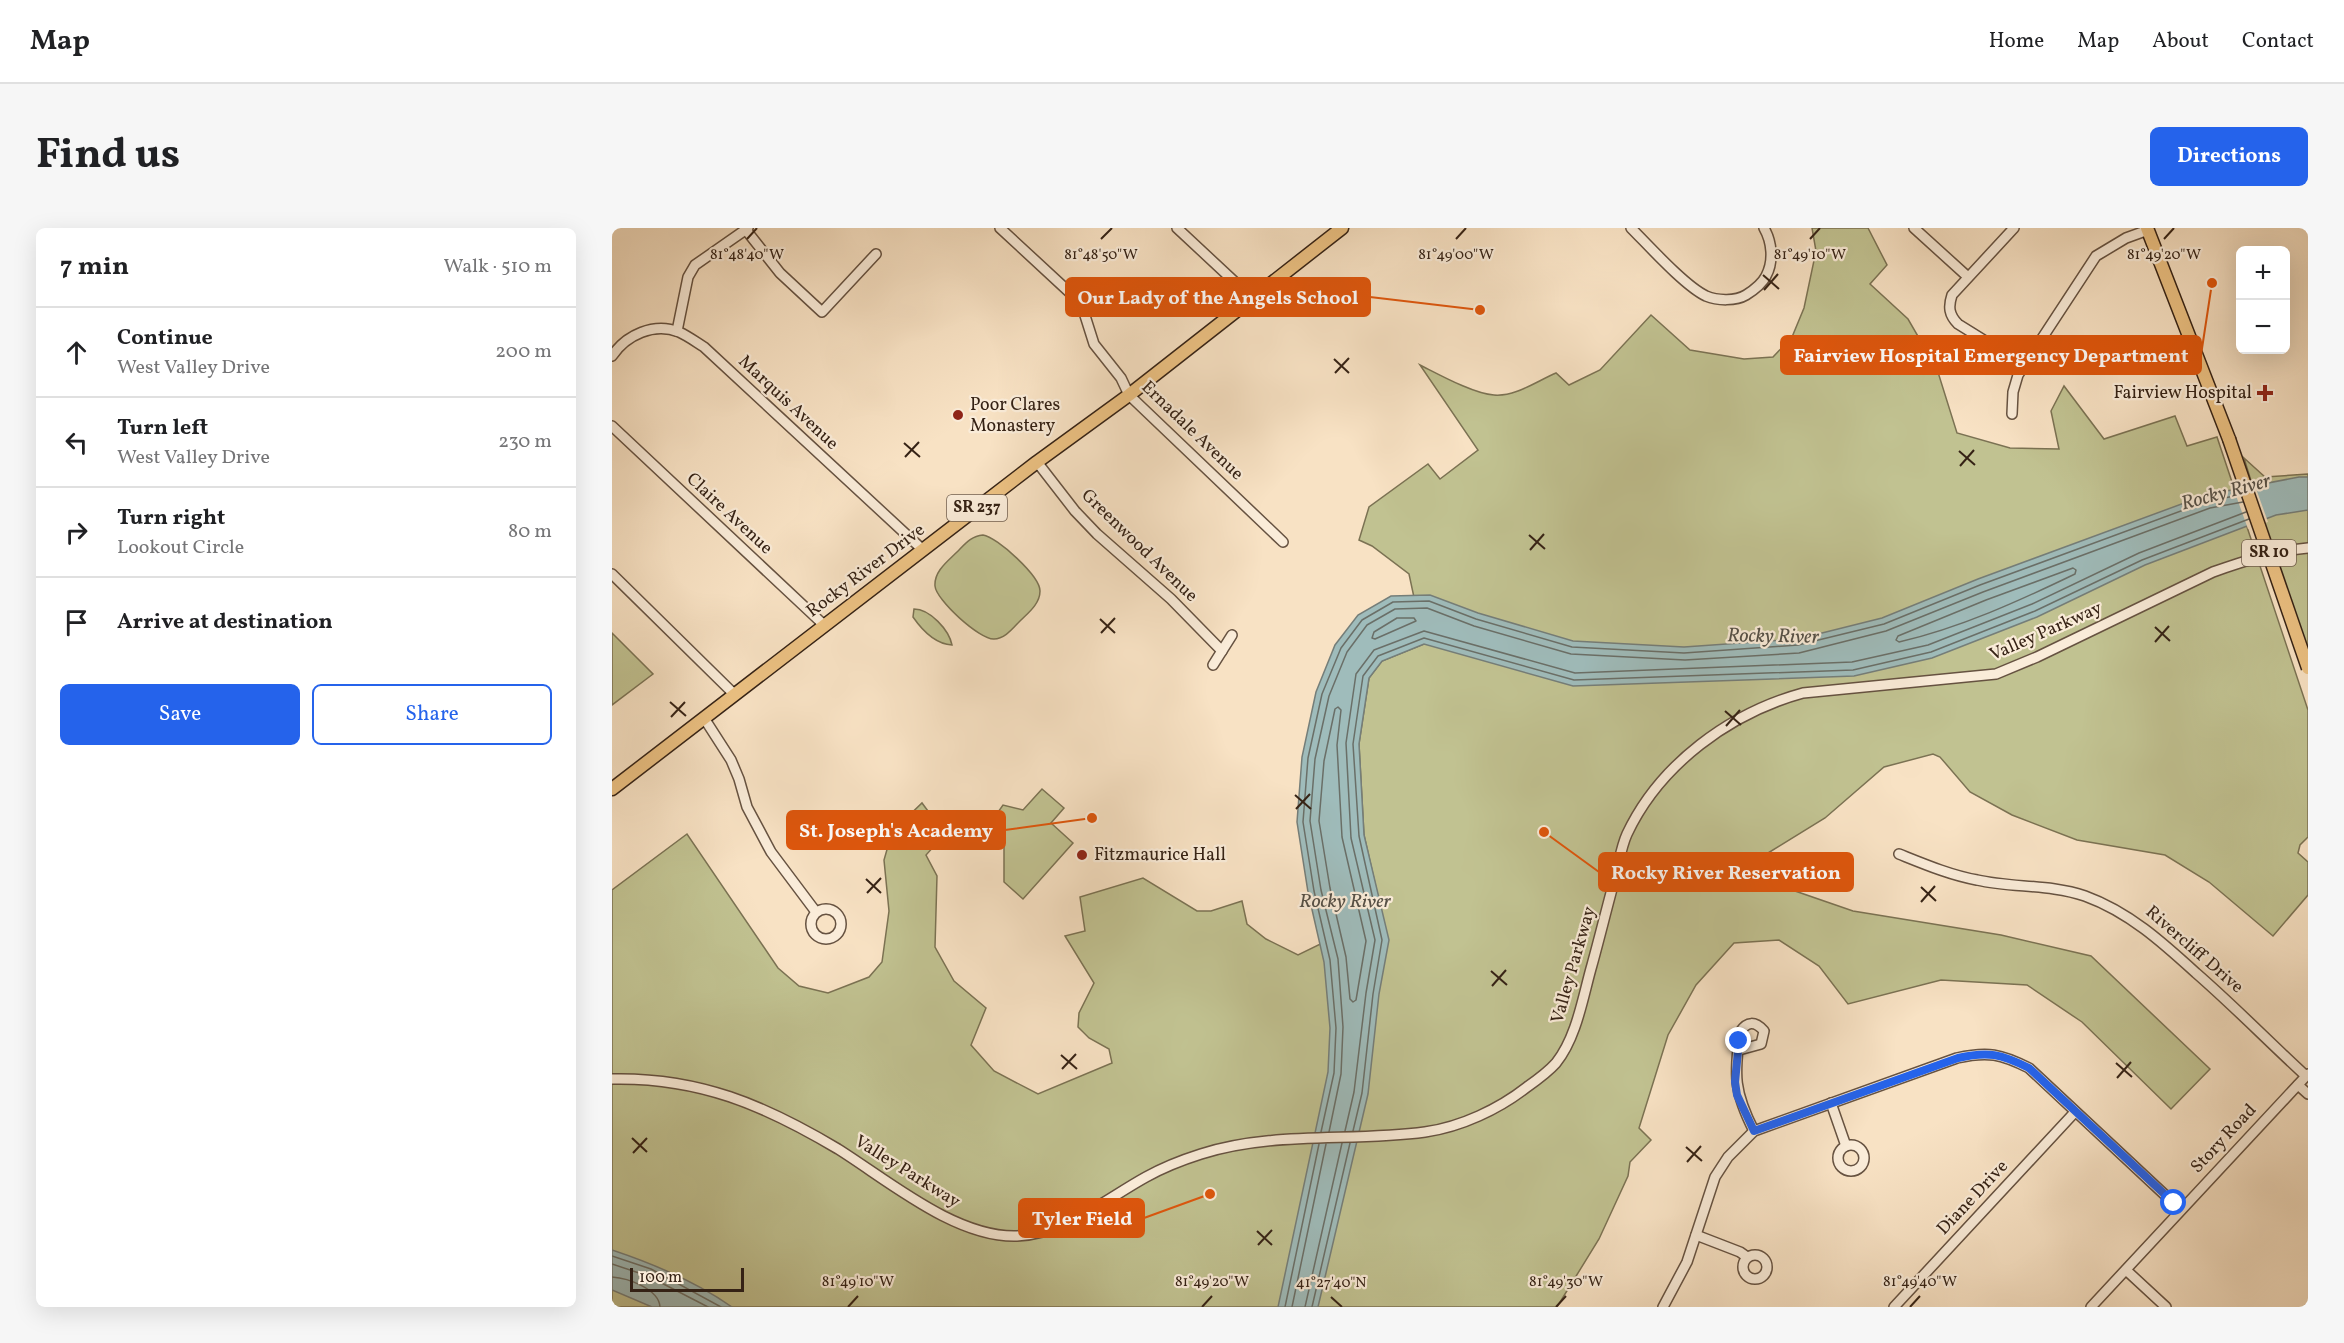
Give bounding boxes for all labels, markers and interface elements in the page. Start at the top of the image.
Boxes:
text: Map [30,22,90,61]
text: Home [1989,27,2044,56]
text: Map [2077,27,2119,56]
text: About [2152,27,2209,56]
text: Contact [2242,27,2314,56]
text: Find us [36,127,180,186]
button: Directions [2150,127,2308,186]
text: 81°48'40"W [710,245,784,266]
text: 81°48'50"W [1064,245,1138,266]
text: 81°49'00"W [1418,245,1494,266]
text: 81°49'10"W [1774,245,1846,266]
text: 81°49'20"W [2127,245,2201,266]
map controls [2236,246,2290,354]
button: + [2236,246,2290,300]
text: 7 min [60,249,129,285]
text: Walk · 510 m [443,253,552,281]
callout: Our Lady of the Angels School [1066,278,1370,316]
text: Our Lady of the Angels School [1077,285,1359,313]
button: − [2236,300,2290,354]
text: Continue [117,323,213,354]
icon: ahead [60,336,93,369]
callout: Fairview Hospital Emergency Department [1781,336,2201,374]
text: 200 m [495,338,552,366]
text: Fairview Hospital Emergency Department [1793,343,2189,371]
street label: Marquis Avenue [732,350,844,456]
text: West Valley Drive [117,354,270,382]
street label: Ernadale Avenue [1135,376,1249,486]
place label: Fairview Hospital [2113,381,2252,406]
marker: Fairview Hospital [2256,384,2274,402]
place label: Poor Clares Monastery [970,393,1060,439]
marker: Poor Clares Monastery [951,408,965,422]
text: Turn left [117,413,208,444]
icon: left [60,426,93,459]
text: 230 m [498,428,552,456]
text: West Valley Drive [117,444,270,472]
street label: Claire Avenue [680,467,778,561]
water label: Rocky River [2178,467,2275,518]
street label: Greenwood Avenue [1075,484,1203,608]
road number: SR 237 [947,495,1007,521]
text: Turn right [117,503,225,534]
icon: right [60,516,93,549]
text: 80 m [508,518,552,546]
street label: Rocky River Drive [802,518,930,624]
text: Lookout Circle [117,534,244,562]
road number: SR 10 [2242,540,2296,566]
street label: Valley Parkway [1986,596,2106,668]
icon: arrive [60,606,93,639]
text: Arrive at destination [117,607,333,638]
water label: Rocky River [1727,622,1820,652]
button: Save [60,684,300,745]
button: Share [312,684,552,745]
callout: St. Joseph's Academy [787,811,1005,849]
text: St. Joseph's Academy [799,818,993,846]
place label: Fitzmaurice Hall [1094,843,1226,868]
marker: Fitzmaurice Hall [1075,848,1089,862]
callout: Rocky River Reservation [1599,853,1853,891]
text: Rocky River Reservation [1611,860,1841,888]
water label: Rocky River [1299,888,1391,916]
street label: Rivercliff Drive [2139,900,2249,1000]
street label: Valley Parkway [1545,903,1603,1026]
route end [1725,1027,1751,1053]
street label: Story Road [2185,1099,2263,1179]
street label: Valley Parkway [849,1129,965,1215]
street label: Diane Drive [1932,1155,2014,1241]
route start [2160,1189,2186,1215]
callout: Tyler Field [1019,1199,1144,1237]
text: Tyler Field [1032,1206,1132,1234]
scale bar [630,1265,744,1292]
text: 100 m [639,1267,682,1289]
text: 81°49'10"W [822,1272,894,1293]
text: 81°49'20"W [1175,1272,1249,1293]
text: 81°49'30"W [1529,1272,1603,1293]
text: 81°49'40"W [1883,1272,1957,1293]
text: 41°27'40"N [1296,1273,1366,1294]

